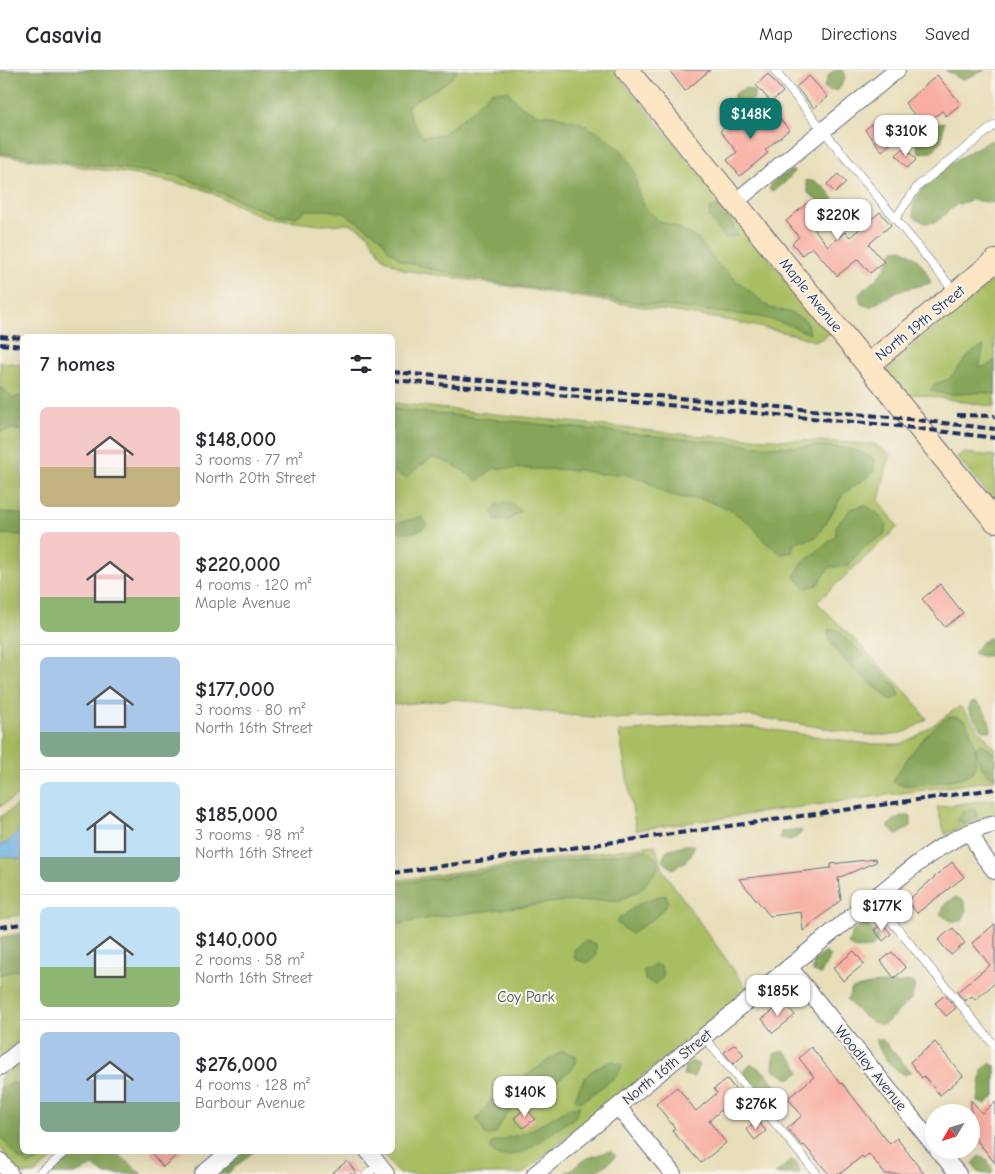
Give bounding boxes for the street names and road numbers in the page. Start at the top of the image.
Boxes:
street label: Maple Avenue [776,254,847,336]
street label: North 19th Street [872,281,969,365]
street label: Woodley Avenue [831,1022,911,1115]
street label: North 16th Street [619,1025,716,1109]

